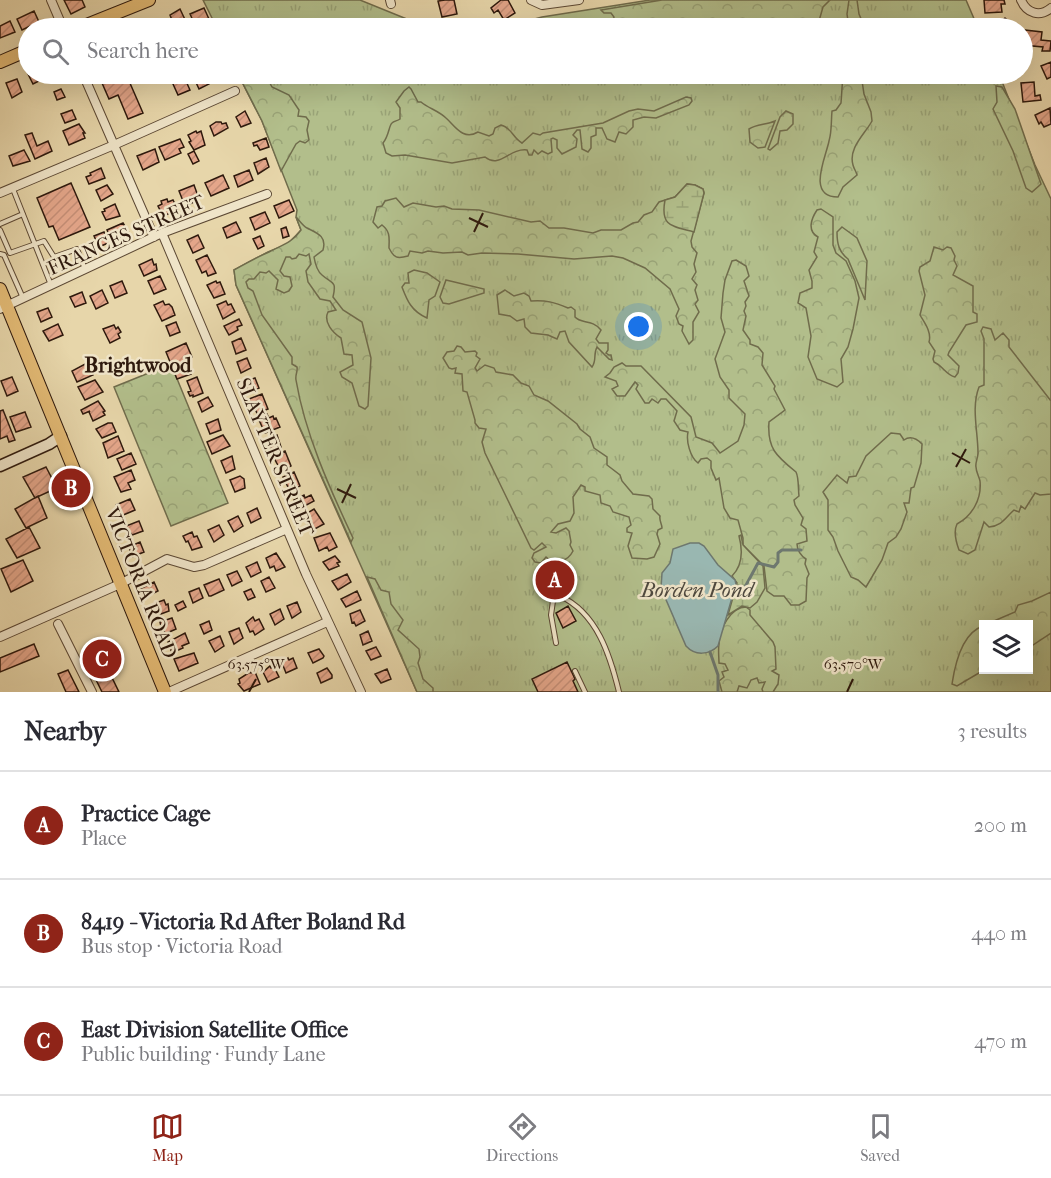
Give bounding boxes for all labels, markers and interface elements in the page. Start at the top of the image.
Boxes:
search box [18,18,1033,84]
icon: search [39,35,72,68]
text: Search here [87,38,199,64]
street label: FRANCES STREET [44,190,209,280]
your location [624,312,653,341]
district label: Brightwood [85,353,192,377]
street label: SLAYTER STREET [231,374,319,540]
pin: B [52,466,90,510]
street label: VICTORIA ROAD [100,504,182,662]
pin: A [536,558,574,602]
water label: Borden Pond [640,578,756,602]
map controls [979,620,1033,674]
button: layers [979,620,1033,674]
pin: C [82,636,122,682]
text: 63.575°W [228,655,286,673]
text: 63.570°W [824,655,884,673]
text: Nearby [24,716,106,747]
text: 3 results [958,720,1027,743]
text: Practice Cage [81,801,211,827]
text: A [37,814,50,837]
text: 200 m [974,814,1027,837]
text: Place [81,827,127,850]
text: 8419 - Victoria Rd After Boland Rd [81,909,405,935]
text: B [37,922,50,945]
text: 440 m [971,922,1027,945]
text: Bus stop · Victoria Road [81,935,282,958]
text: East Division Satellite Office [81,1017,348,1043]
text: C [37,1030,50,1053]
text: 470 m [974,1030,1027,1053]
text: Public building · Fundy Lane [81,1043,326,1066]
tab: Map [151,1110,184,1165]
tab: Directions [486,1110,558,1165]
tab: Saved [860,1110,900,1165]

